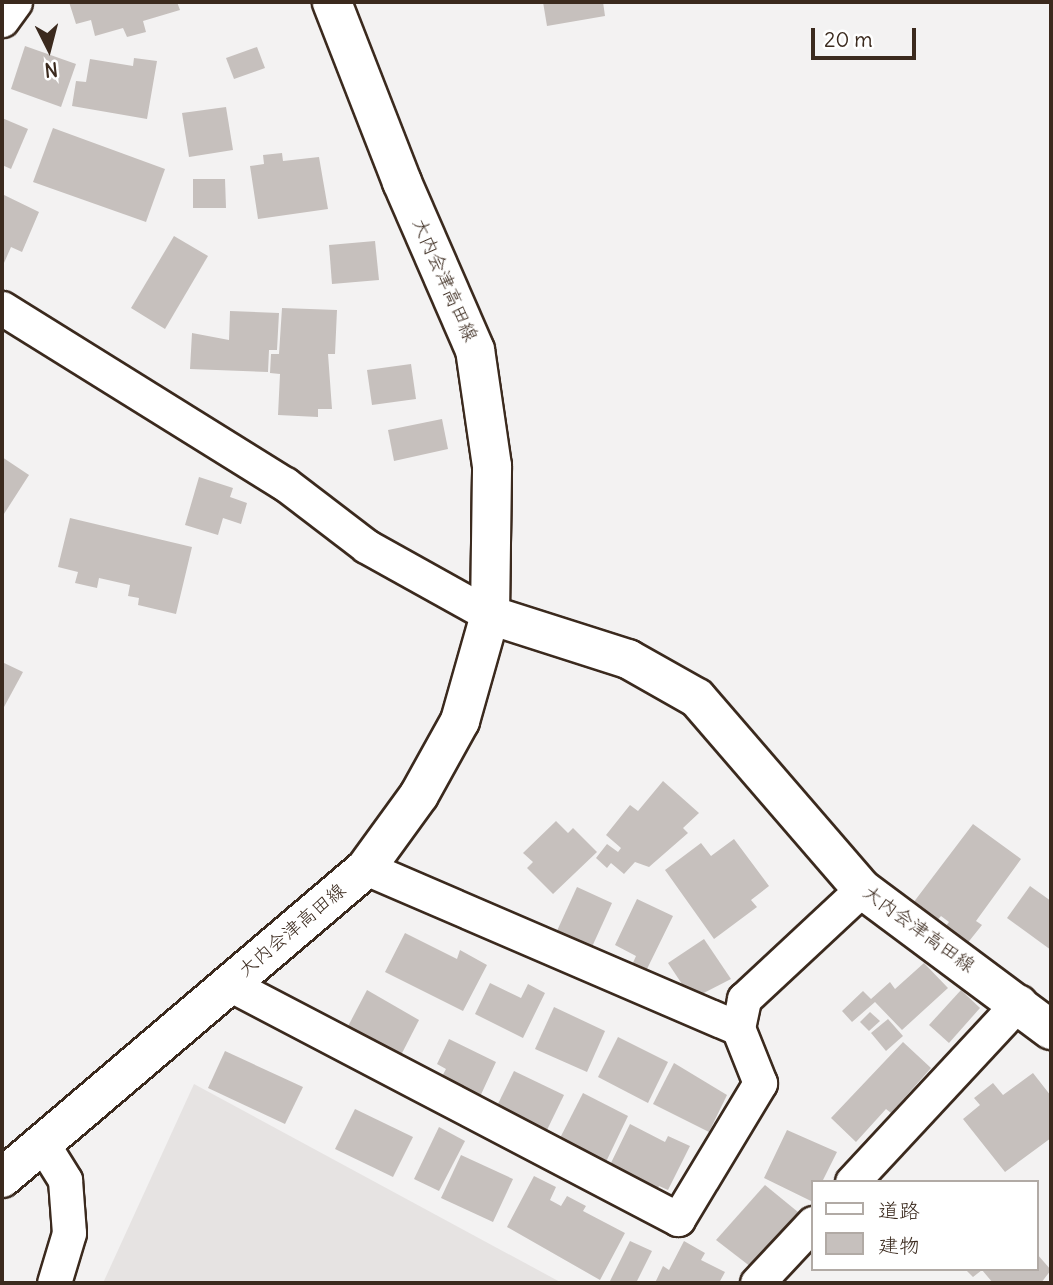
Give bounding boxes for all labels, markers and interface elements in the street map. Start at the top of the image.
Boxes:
north arrow [14,14,84,84]
scale bar [815,14,920,58]
text: 20 m [824,26,873,53]
text: N [43,57,59,83]
street label: 大内会津高田線 [408,215,482,345]
street label: 大内会津高田線 [234,879,350,981]
street label: 大内会津高田線 [858,881,980,977]
legend [811,1180,1039,1271]
text: 道路 [878,1197,920,1224]
text: 建物 [878,1232,920,1259]

